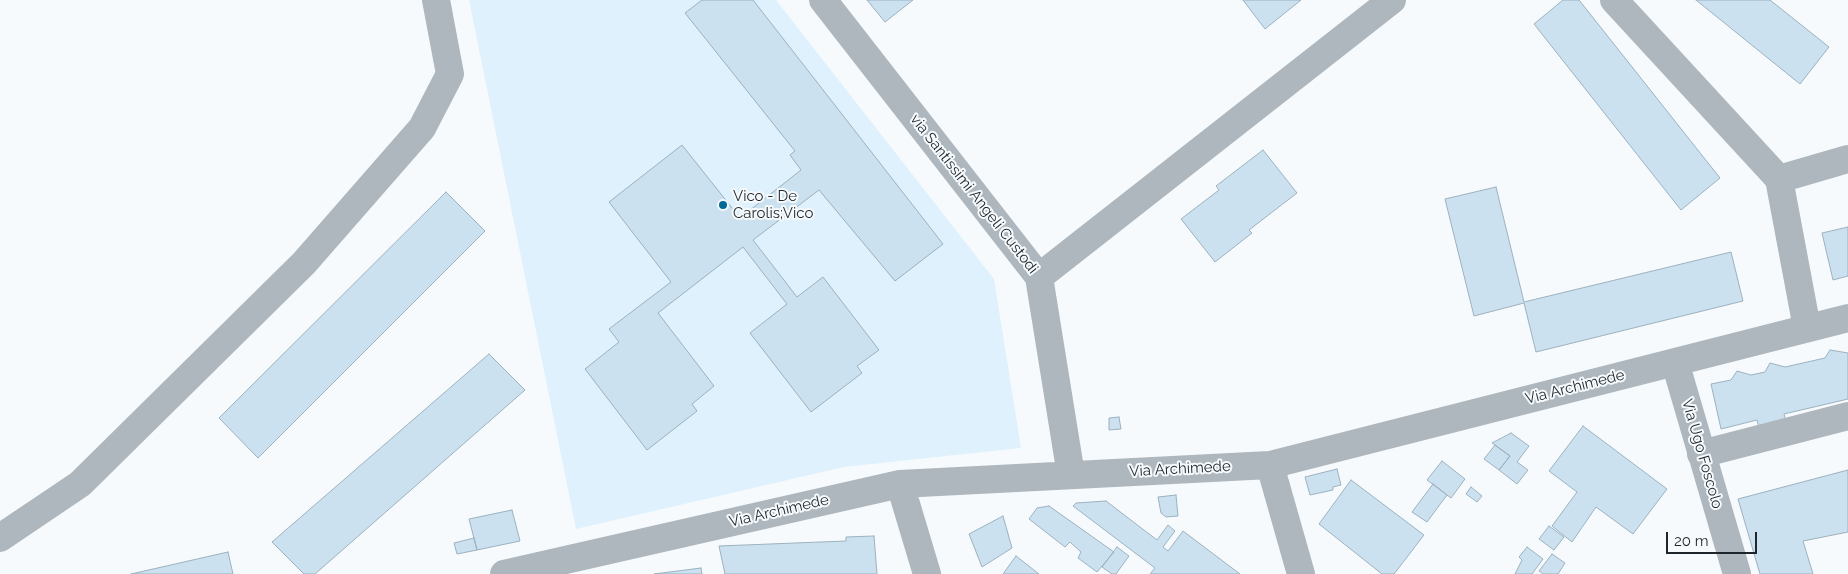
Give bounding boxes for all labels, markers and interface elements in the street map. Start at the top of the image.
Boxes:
street label: via Santissimi Angeli Custodi [906,111,1042,277]
place label: Vico - De Carolis;Vico [733,187,813,222]
marker: Vico - De Carolis;Vico [717,199,729,211]
street label: Via Archimede [1524,366,1626,408]
street label: Via Ugo Foscolo [1678,397,1726,511]
street label: Via Archimede [1129,457,1231,481]
street label: Via Archimede [727,491,831,531]
scale bar [1668,522,1759,554]
text: 20 m [1674,532,1709,550]

